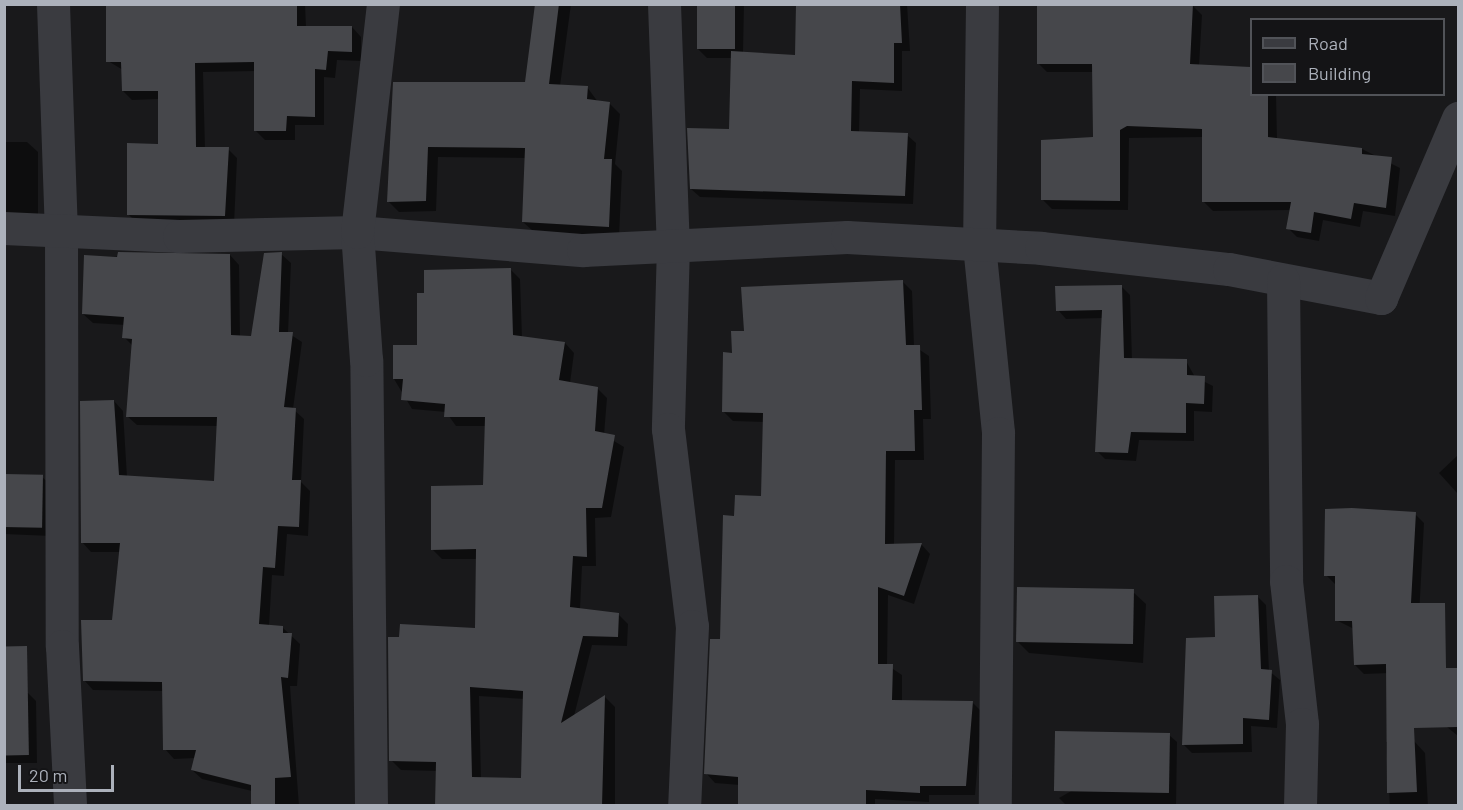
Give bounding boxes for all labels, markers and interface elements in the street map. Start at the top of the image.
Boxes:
legend [1250,18,1445,96]
text: Road [1308,32,1348,54]
text: Building [1308,62,1371,84]
scale bar [21,753,117,791]
text: 20 m [29,764,67,786]

